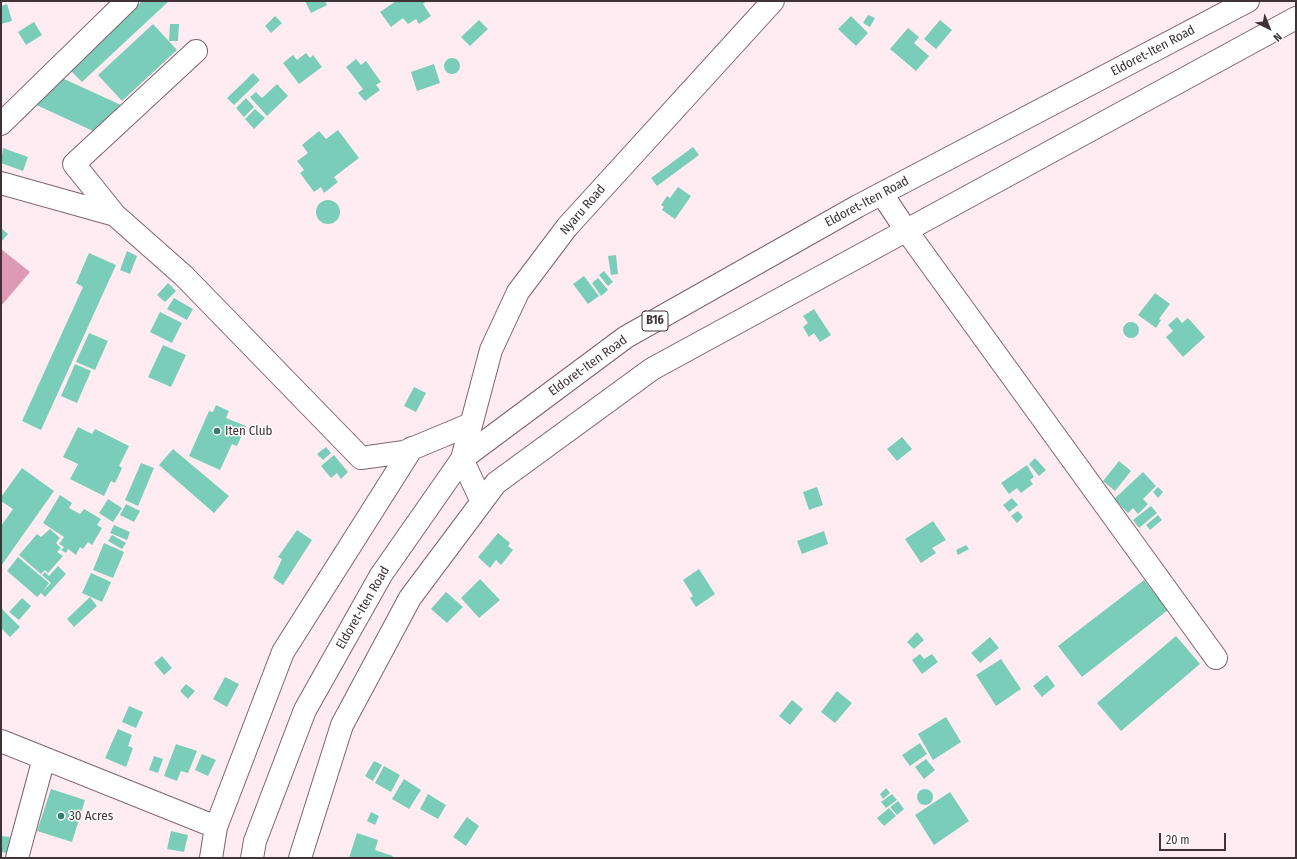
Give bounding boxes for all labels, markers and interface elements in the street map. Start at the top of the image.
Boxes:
north arrow [1249,8,1289,48]
street label: Eldoret-Iten Road [1108,22,1198,80]
text: N [1271,30,1284,44]
street label: Eldoret-Iten Road [822,173,912,231]
street label: Nyaru Road [557,182,609,238]
road number: B16 [642,311,668,331]
street label: Eldoret-Iten Road [546,332,630,400]
place label: Iten Club [225,423,272,439]
marker: Iten Club [212,426,222,436]
street label: Eldoret-Iten Road [333,564,393,652]
place label: 30 Acres [69,808,113,824]
marker: 30 Acres [56,811,66,821]
scale bar [1161,825,1228,851]
text: 20 m [1166,833,1190,847]

